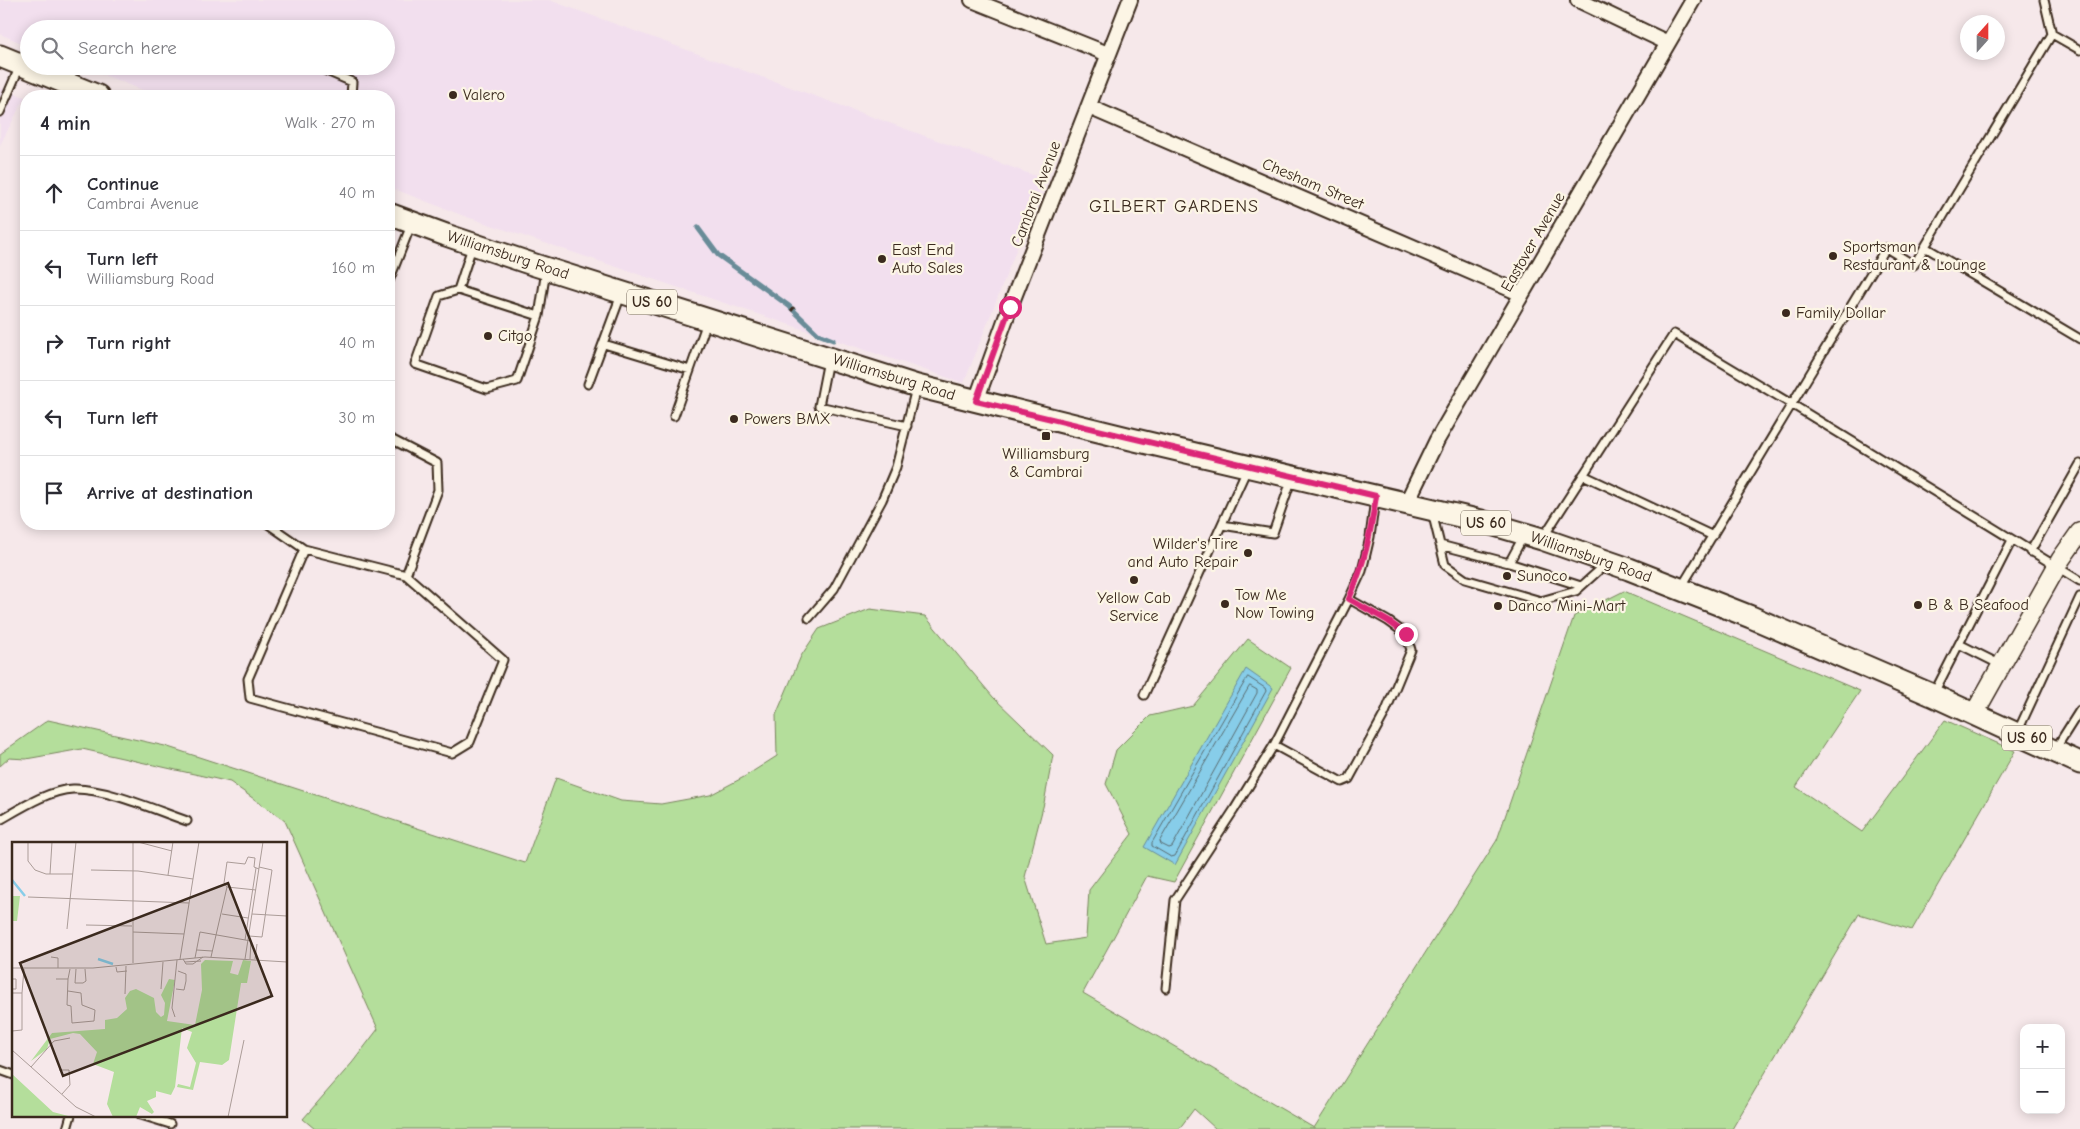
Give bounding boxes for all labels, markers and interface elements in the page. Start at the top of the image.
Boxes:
north arrow [1960,15,2005,60]
search box [20,20,395,75]
icon: search [38,34,66,62]
text: Search here [78,37,177,59]
place label: Valero [463,86,505,104]
marker: Valero [447,89,459,101]
text: 4 min [40,111,91,135]
text: Walk · 270 m [285,114,375,132]
street label: Cambrai Avenue [1008,139,1064,249]
street label: Chesham Street [1260,155,1367,214]
text: Continue [87,173,159,195]
icon: ahead [40,179,68,207]
text: 40 m [339,184,375,202]
street label: Eastover Avenue [1497,189,1569,295]
text: Cambrai Avenue [87,195,199,213]
district label: GILBERT GARDENS [1089,196,1259,217]
street label: Williamsburg Road [445,227,571,283]
place label: Sportsman Restaurant & Lounge [1843,238,1986,274]
place label: East End Auto Sales [892,241,963,277]
text: Turn left [87,248,158,270]
marker: Sportsman Restaurant & Lounge [1827,250,1839,262]
marker: East End Auto Sales [876,253,888,265]
icon: left [40,254,68,282]
text: 160 m [332,259,375,277]
text: Williamsburg Road [87,270,214,288]
road number: US 60 [627,290,677,314]
route start [999,296,1022,319]
place label: Family Dollar [1796,304,1886,322]
marker: Family Dollar [1780,307,1792,319]
place label: Citgo [498,327,533,345]
icon: right [40,329,68,357]
marker: Citgo [482,330,494,342]
text: Turn right [87,332,171,354]
text: 40 m [339,334,375,352]
street label: Williamsburg Road [831,350,957,404]
icon: left [40,404,68,432]
text: Turn left [87,407,158,429]
text: 30 m [339,409,375,427]
place label: Powers BMX [744,410,831,428]
marker: Powers BMX [728,413,740,425]
marker: Williamsburg & Cambrai [1040,430,1052,442]
place label: Williamsburg & Cambrai [1002,445,1090,481]
icon: arrive [40,479,68,507]
text: Arrive at destination [87,482,253,504]
road number: US 60 [1461,510,1511,536]
street label: Williamsburg Road [1528,528,1654,586]
place label: Wilder's Tire and Auto Repair [1128,535,1239,571]
marker: Wilder's Tire and Auto Repair [1242,547,1254,559]
place label: Sunoco [1517,567,1568,585]
marker: Sunoco [1501,570,1513,582]
marker: Yellow Cab Service [1128,574,1140,586]
place label: Tow Me Now Towing [1235,586,1315,622]
place label: Yellow Cab Service [1097,589,1171,625]
place label: B & B Seafood [1928,596,2029,614]
place label: Danco Mini-Mart [1508,597,1626,615]
marker: Tow Me Now Towing [1219,598,1231,610]
marker: B & B Seafood [1912,599,1924,611]
marker: Danco Mini-Mart [1492,600,1504,612]
route end [1395,623,1418,646]
road number: US 60 [2002,726,2052,750]
inset map [12,842,288,1116]
map controls [2020,1024,2065,1114]
button: + [2020,1024,2065,1069]
button: − [2020,1069,2065,1114]

